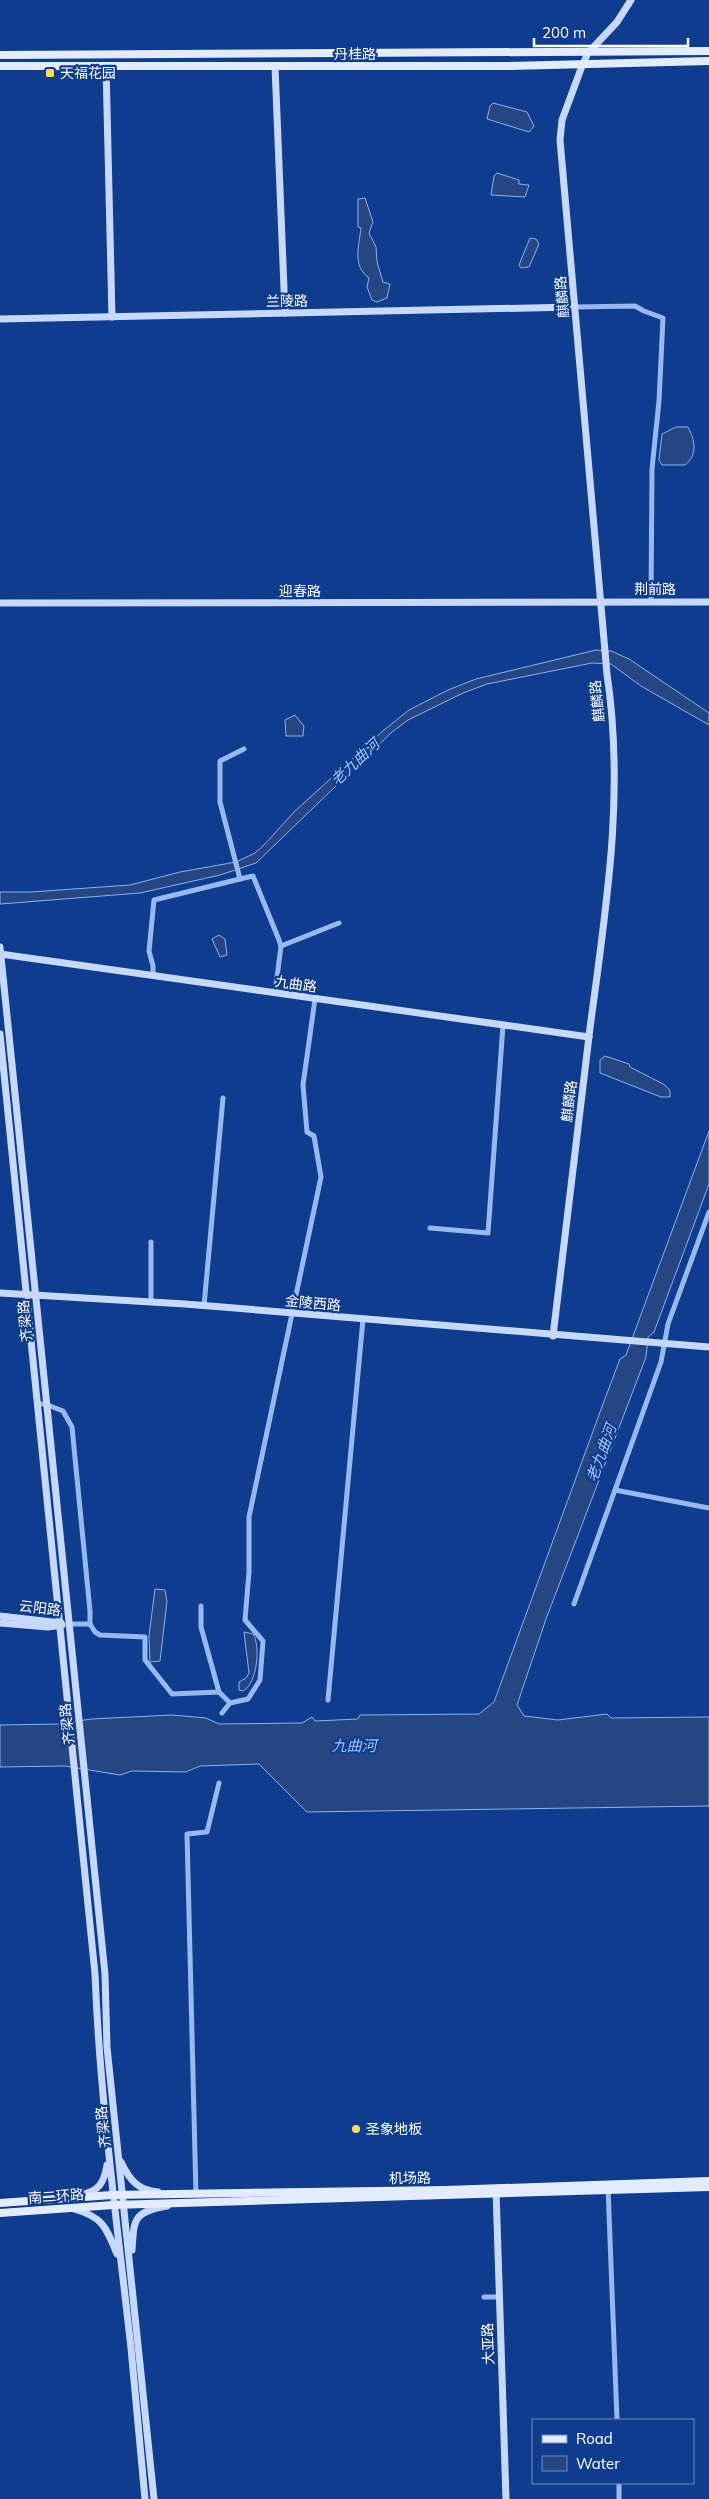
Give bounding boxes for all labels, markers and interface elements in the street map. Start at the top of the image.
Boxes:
scale bar [534,15,688,47]
text: 200 m [542,23,586,42]
street label: 丹桂路 [334,45,376,63]
place label: 天福花园 [60,64,116,82]
marker: 天福花园 [44,67,56,79]
street label: 麒麟路 [551,275,573,319]
street label: 兰陵路 [266,292,308,310]
street label: 荆前路 [634,580,676,598]
street label: 迎春路 [279,582,321,600]
street label: 麒麟路 [586,679,608,723]
water label: 老九曲河 [327,733,386,789]
street label: 九曲路 [274,972,318,996]
street label: 麒麟路 [558,1079,580,1123]
street label: 金陵西路 [284,1292,342,1314]
street label: 齐梁路 [14,1299,36,1343]
water label: 老九曲河 [582,1419,621,1484]
street label: 云阳路 [18,1597,62,1619]
street label: 齐梁路 [56,1702,78,1746]
water label: 九曲河 [331,1736,379,1755]
street label: 齐梁路 [92,2105,114,2149]
place label: 圣象地板 [366,2120,422,2138]
marker: 圣象地板 [350,2123,362,2135]
street label: 机场路 [389,2169,431,2187]
street label: 南二环路 [27,2185,85,2207]
street label: 大亚路 [478,2323,498,2365]
legend [532,2419,694,2484]
text: Road [576,2429,613,2448]
text: Water [576,2454,620,2473]

